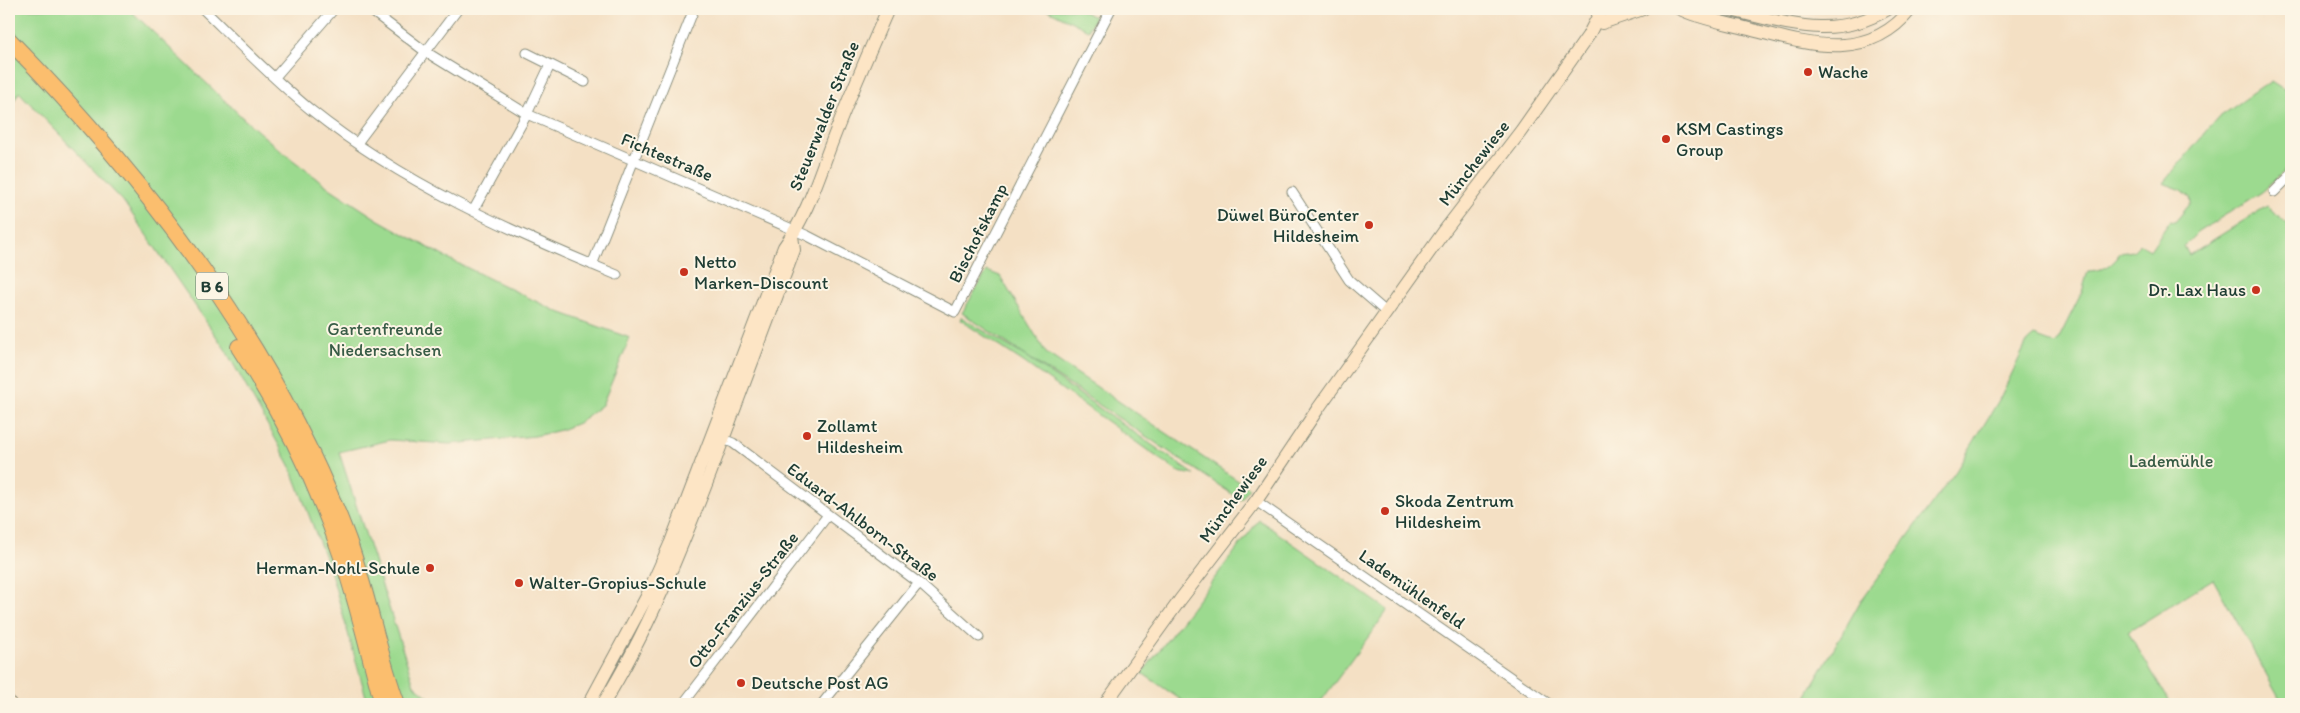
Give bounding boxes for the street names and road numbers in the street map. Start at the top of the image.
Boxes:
street label: Steuerwalder Straße [784,38,864,194]
street label: Münchewiese [1434,116,1514,210]
street label: Fichtestraße [618,128,716,186]
street label: Bischofskamp [944,179,1013,286]
road number: B 6 [196,272,228,300]
street label: Münchewiese [1194,451,1272,547]
street label: Eduard-Ahlborn-Straße [783,458,943,586]
street label: Otto-Franzius-Straße [683,527,803,673]
street label: Lademühlenfeld [1355,544,1470,634]

